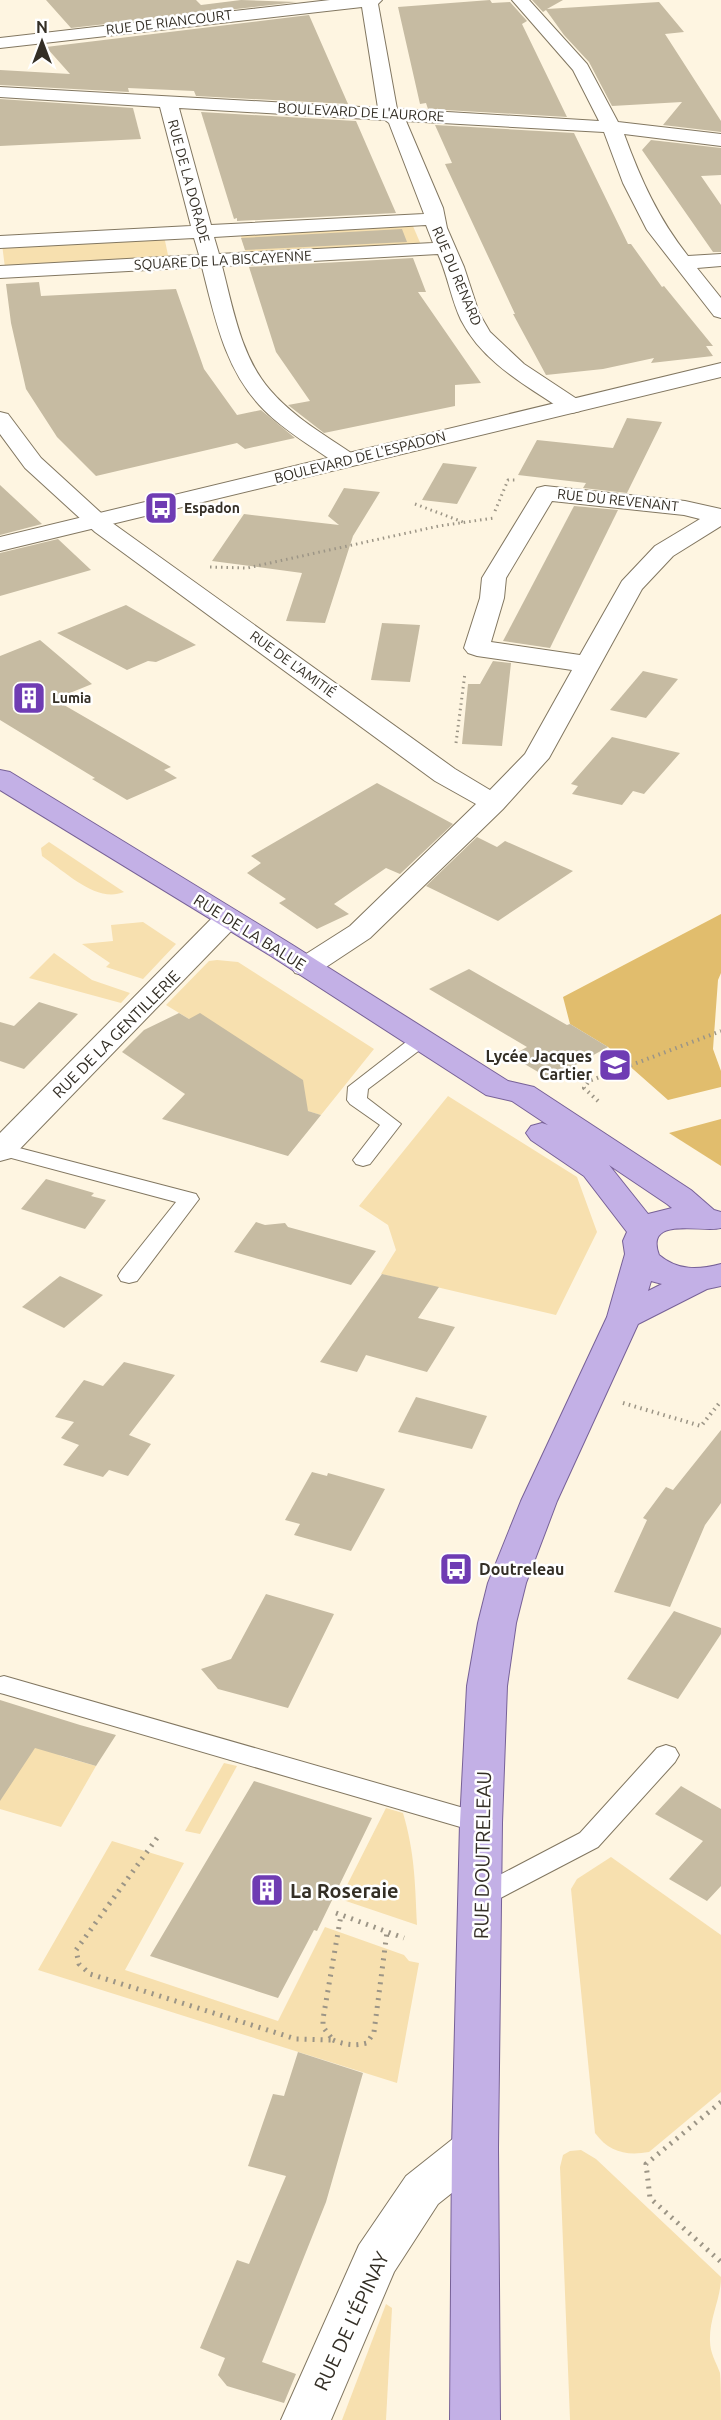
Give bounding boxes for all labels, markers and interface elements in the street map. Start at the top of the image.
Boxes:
street label: RUE DE RIANCOURT [105,6,233,38]
north arrow [12,12,72,72]
text: N [36,18,48,36]
street label: BOULEVARD DE L'AURORE [277,100,445,124]
street label: RUE DE LA DORADE [165,118,213,244]
street label: RUE DU RENARD [429,224,485,328]
street label: SQUARE DE LA BISCAYENNE [134,247,312,273]
street label: BOULEVARD DE L'ESPADON [273,428,447,486]
street label: RUE DU REVENANT [556,486,680,514]
bus stop icon: Espadon [143,490,179,526]
place label: Espadon [184,500,240,516]
street label: RUE DE L'AMITIÉ [247,627,340,701]
building icon: Lumia [11,680,47,716]
place label: Lumia [52,690,91,706]
street label: RUE DE LA BALUE [191,890,309,974]
street label: RUE DE LA GENTILLERIE [49,967,183,1101]
place label: Lycée Jacques Cartier [485,1047,592,1083]
school or university icon: Lycée Jacques Cartier [597,1047,633,1083]
bus stop icon: Doutreleau [438,1551,474,1587]
place label: Doutreleau [479,1560,564,1578]
street label: RUE DOUTRELEAU [469,1771,495,1939]
building icon: La Roseraie [249,1872,285,1908]
place label: La Roseraie [290,1879,399,1902]
street label: RUE DE L'ÉPINAY [309,2248,393,2394]

